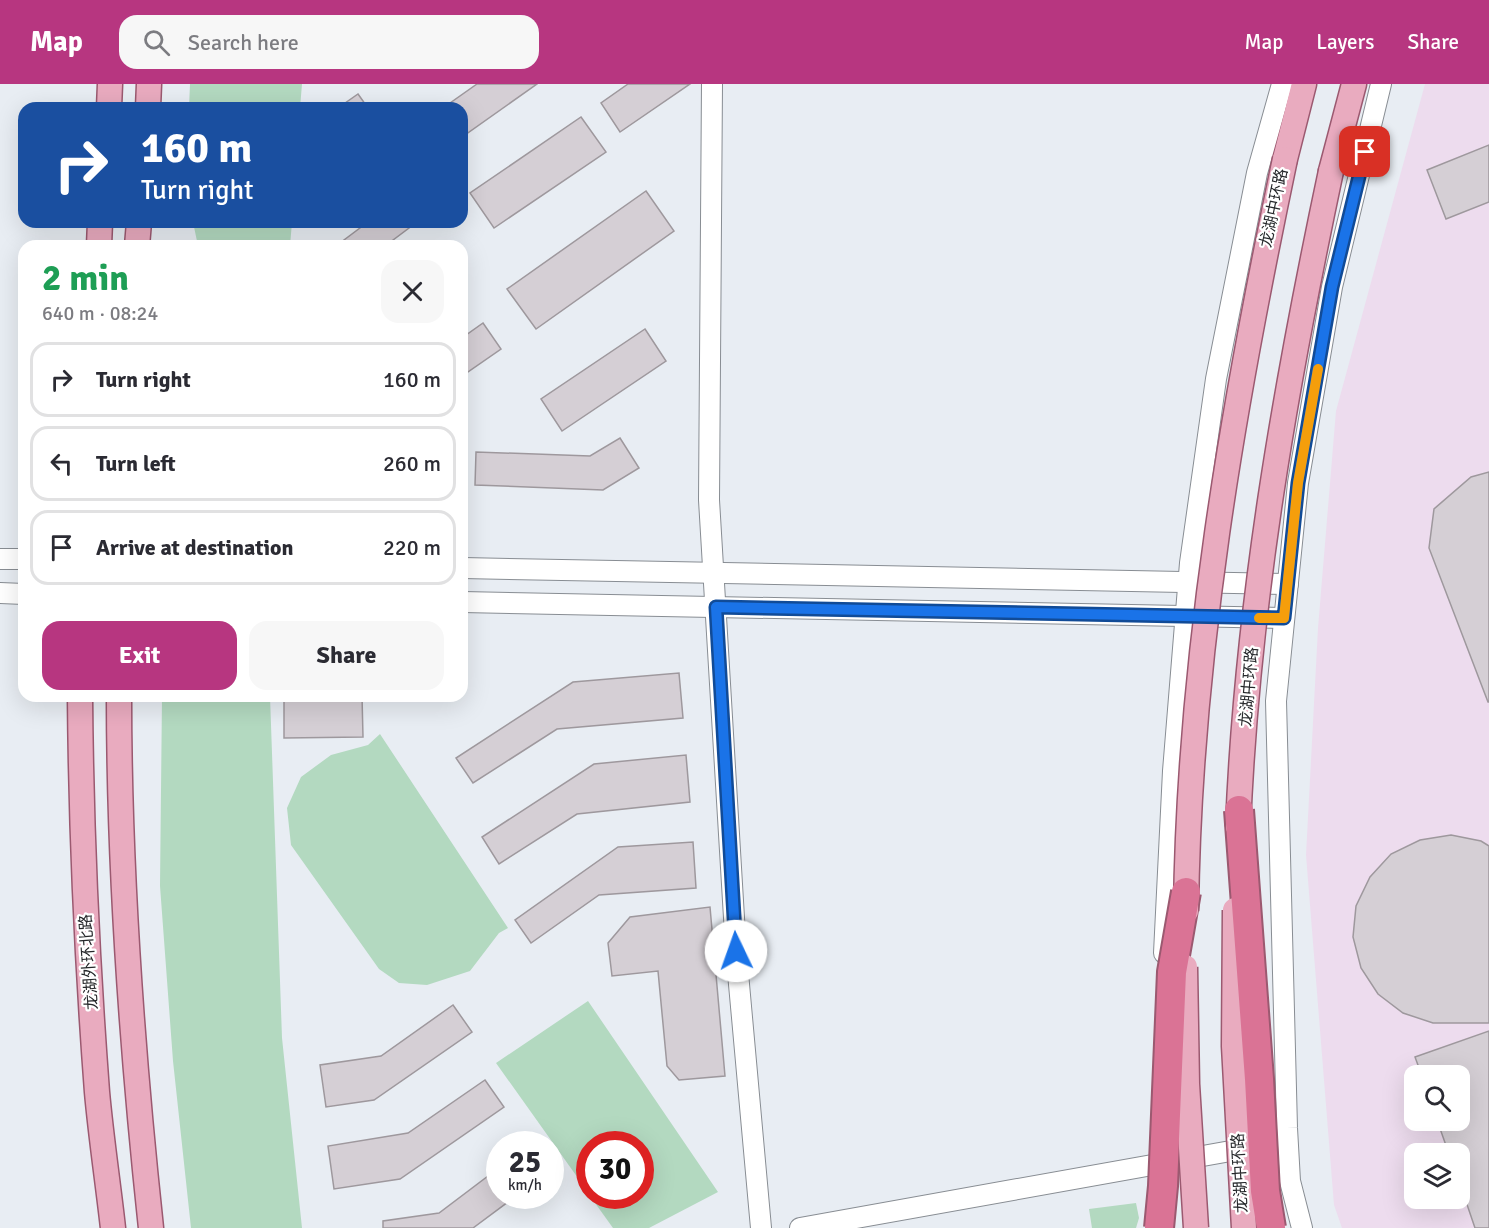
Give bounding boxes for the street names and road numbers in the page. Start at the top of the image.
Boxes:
street label: 龙湖中环路 [1256,167,1292,249]
street label: 龙湖中环路 [1236,646,1262,728]
street label: 龙湖外环北路 [76,913,102,1011]
street label: 龙湖中环路 [1228,1133,1252,1213]

